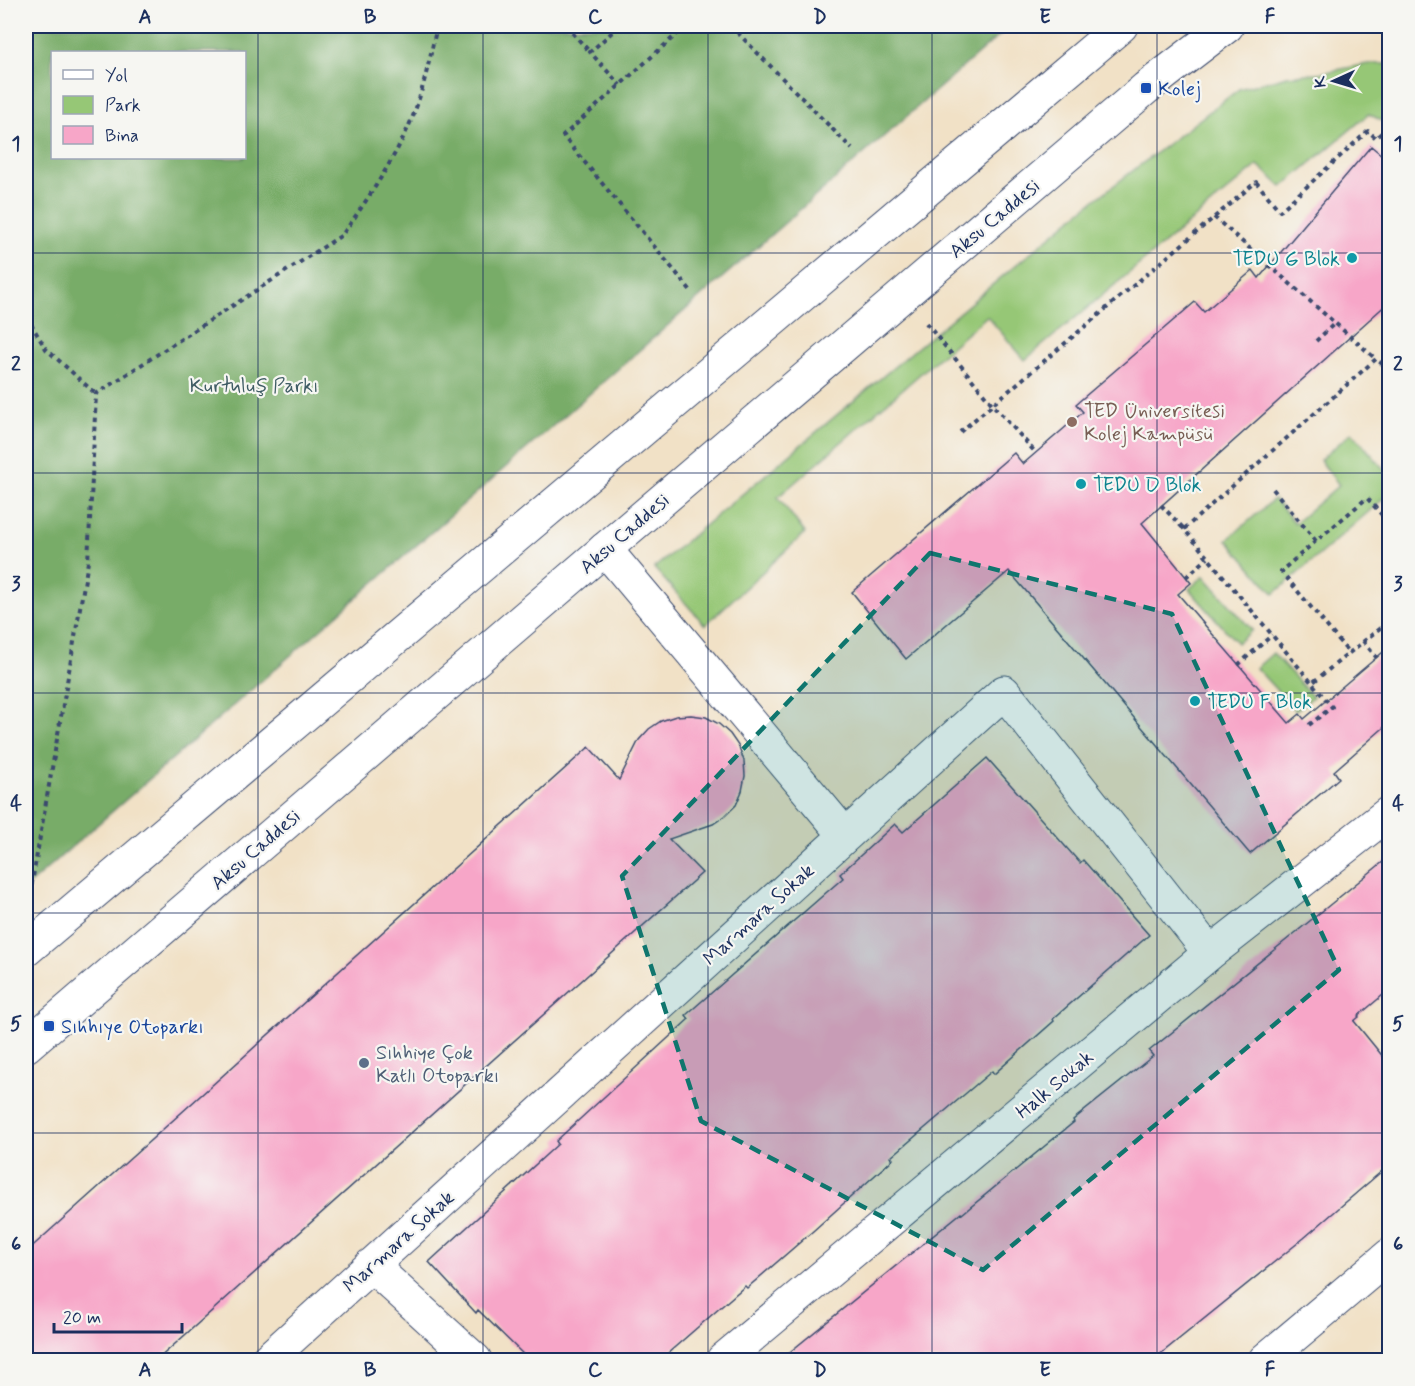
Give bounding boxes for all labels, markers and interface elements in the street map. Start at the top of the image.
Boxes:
text: A [138,4,152,31]
text: B [364,4,377,31]
text: C [588,4,603,31]
text: D [813,4,827,31]
text: E [1039,4,1051,31]
text: F [1265,4,1276,31]
legend [51,51,246,159]
north arrow [1304,51,1364,111]
text: Yol [105,64,128,88]
text: K [1310,75,1331,88]
place label: Kolej [1158,76,1201,103]
marker: Kolej [1139,81,1153,95]
text: Park [105,94,141,118]
text: Bina [105,124,139,148]
text: 1 [12,131,20,158]
text: 1 [1394,131,1402,158]
street label: Aksu Caddesi [944,173,1046,265]
place label: TEDU G Blok [1232,246,1340,273]
marker: TEDU G Blok [1345,251,1359,265]
text: 2 [11,351,21,378]
text: 2 [1393,351,1403,378]
park label: Kurtuluş Parkı [190,373,318,400]
place label: TED Üniversitesi Kolej Kampüsü [1084,398,1225,448]
marker: TED Üniversitesi Kolej Kampüsü [1065,415,1079,429]
place label: TEDU D Blok [1093,472,1201,499]
marker: TEDU D Blok [1074,477,1088,491]
street label: Aksu Caddesi [574,488,676,581]
text: 3 [11,571,21,598]
text: 3 [1393,571,1403,598]
place label: TEDU F Blok [1207,689,1312,716]
marker: TEDU F Blok [1188,694,1202,708]
text: 4 [10,791,22,818]
text: 4 [1392,791,1404,818]
street label: Aksu Caddesi [205,804,307,897]
street label: Marmara Sokak [697,858,821,972]
text: 5 [10,1011,22,1038]
text: 5 [1392,1011,1404,1038]
place label: Sıhhıye Otoparkı [61,1014,204,1041]
marker: Sıhhıye Otoparkı [42,1019,56,1033]
place label: Sıhhiye Çok Katlı Otoparkı [376,1040,499,1090]
street label: Halk Sokak [1010,1045,1100,1126]
marker: Sıhhiye Çok Katlı Otoparkı [357,1056,371,1070]
street label: Marmara Sokak [337,1185,461,1299]
text: 6 [11,1231,21,1258]
text: 6 [1393,1231,1403,1258]
scale bar [54,1296,182,1334]
text: 20 m [63,1306,101,1330]
text: A [138,1357,152,1384]
text: B [364,1357,377,1384]
text: C [588,1357,603,1384]
text: D [813,1357,827,1384]
text: E [1039,1357,1051,1384]
text: F [1265,1357,1276,1384]

